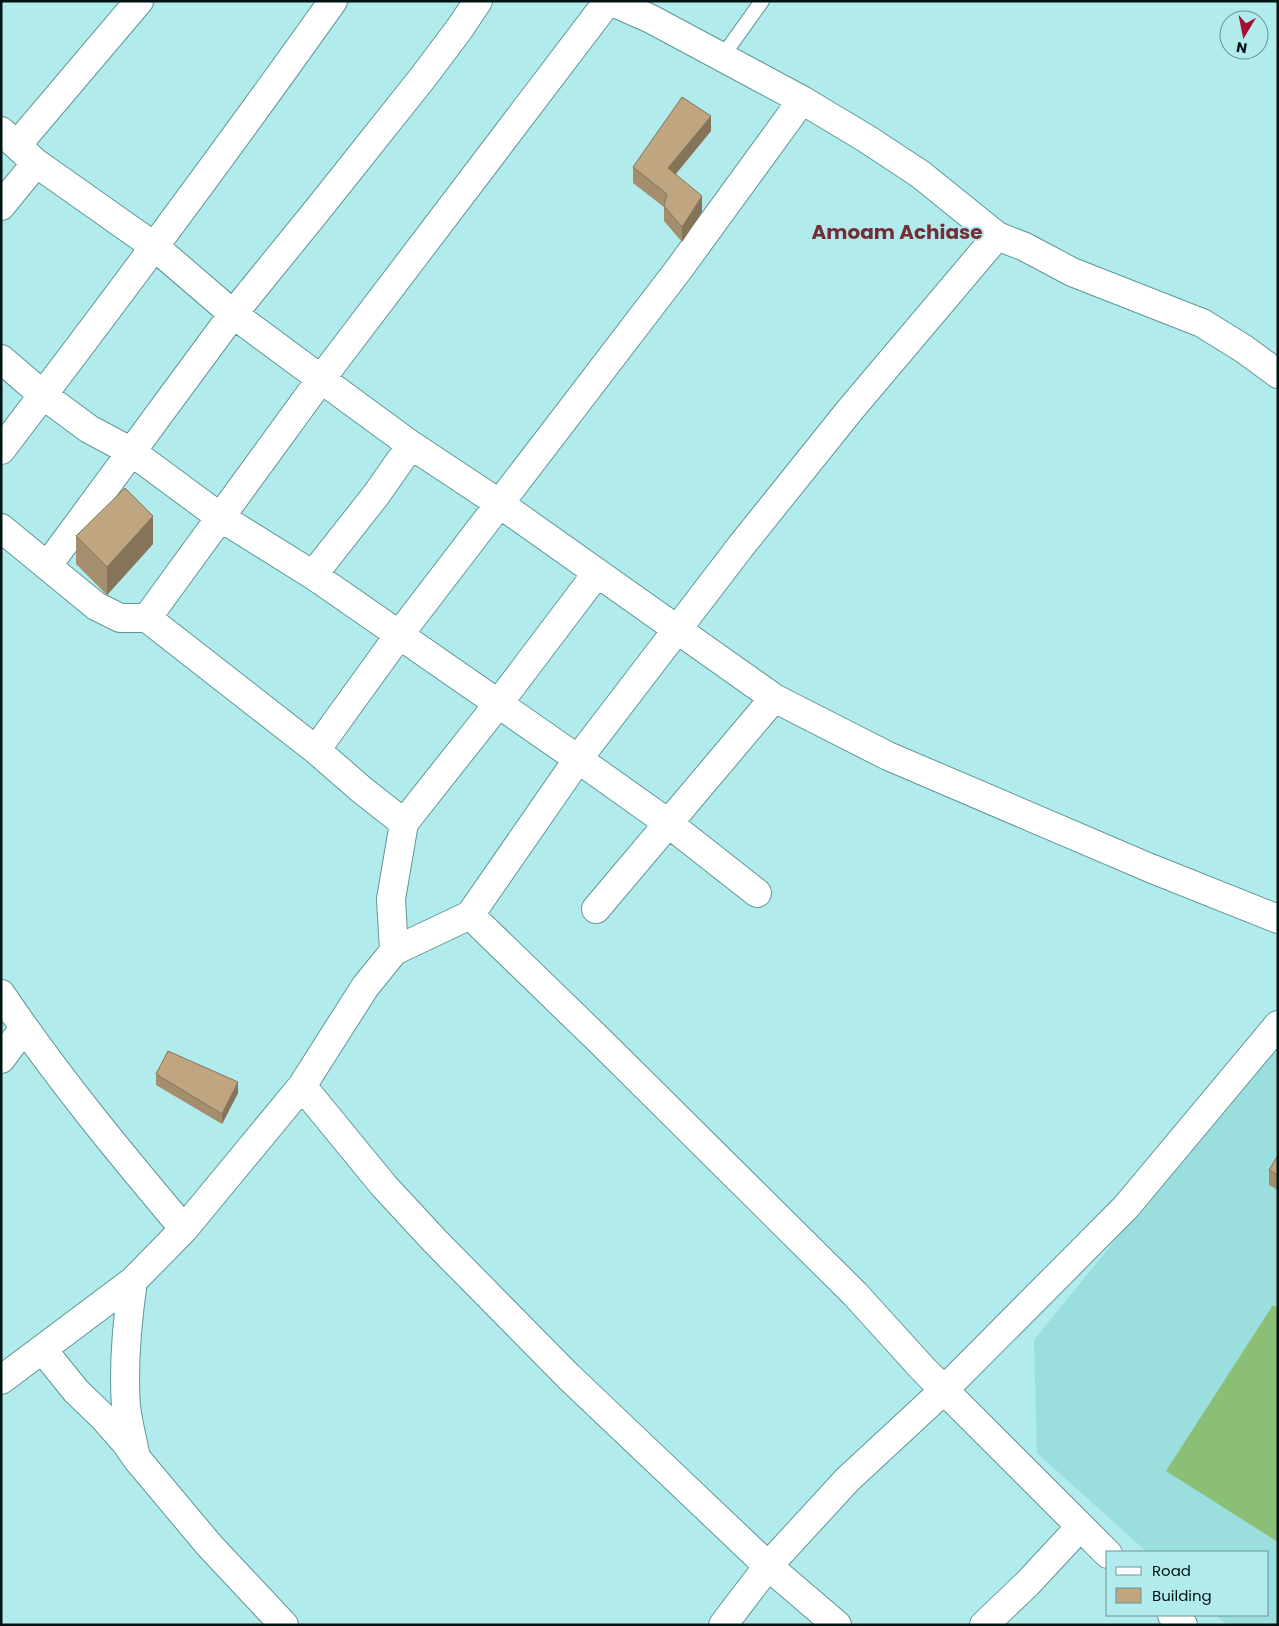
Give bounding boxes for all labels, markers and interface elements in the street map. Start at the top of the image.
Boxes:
north arrow [1219,10,1269,60]
text: N [1235,37,1249,59]
district label: Amoam Achiase [812,218,982,246]
legend [1106,1551,1269,1616]
text: Road [1152,1560,1191,1581]
text: Building [1152,1585,1212,1606]

